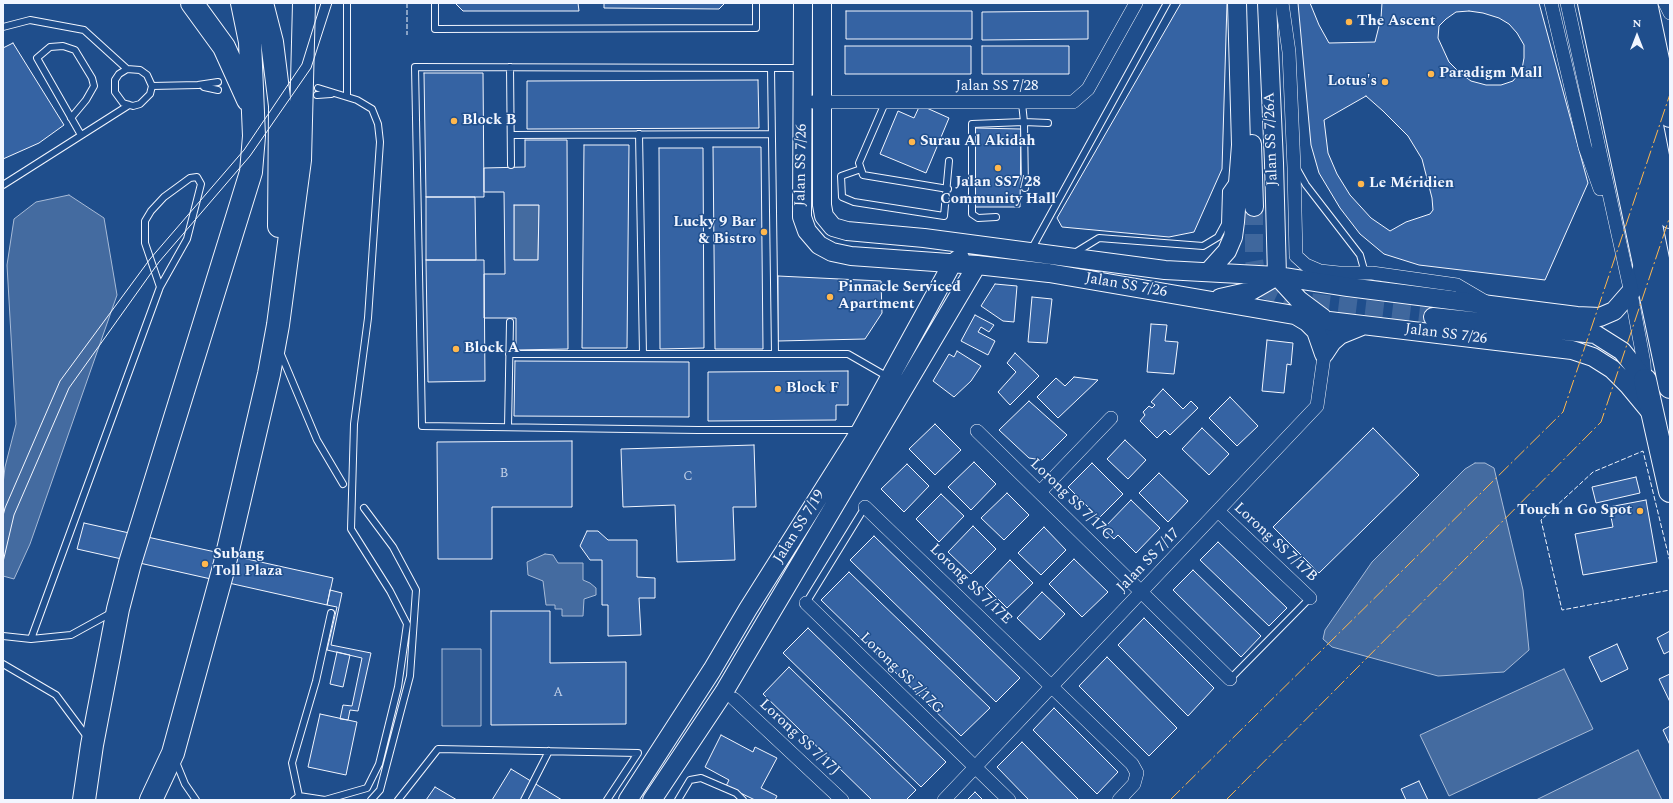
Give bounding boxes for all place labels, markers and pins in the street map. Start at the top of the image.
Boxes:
place label: The Ascent [1357,13,1436,31]
marker: The Ascent [1344,17,1354,27]
place label: Paradigm Mall [1439,65,1542,83]
marker: Paradigm Mall [1426,69,1436,79]
place label: Lotus's [1328,73,1377,91]
marker: Lotus's [1380,77,1390,87]
place label: Block B [462,112,516,130]
marker: Block B [449,116,459,126]
place label: Surau Al Akidah [920,133,1036,151]
marker: Surau Al Akidah [907,137,917,147]
marker: Jalan SS7/28 Community Hall [993,163,1003,173]
place label: Jalan SS7/28 Community Hall [940,174,1056,209]
place label: Le Méridien [1369,175,1454,193]
marker: Le Méridien [1356,179,1366,189]
place label: Lucky 9 Bar & Bistro [673,214,756,249]
marker: Lucky 9 Bar & Bistro [759,227,769,237]
place label: Pinnacle Serviced Apartment [838,279,961,314]
marker: Pinnacle Serviced Apartment [825,292,835,302]
place label: Block A [464,340,519,358]
marker: Block A [451,344,461,354]
place label: Block F [786,380,839,398]
marker: Block F [773,384,783,394]
place label: Touch n Go Spot [1517,502,1632,520]
marker: Touch n Go Spot [1635,506,1645,516]
place label: Subang Toll Plaza [213,546,282,581]
marker: Subang Toll Plaza [200,559,210,569]

